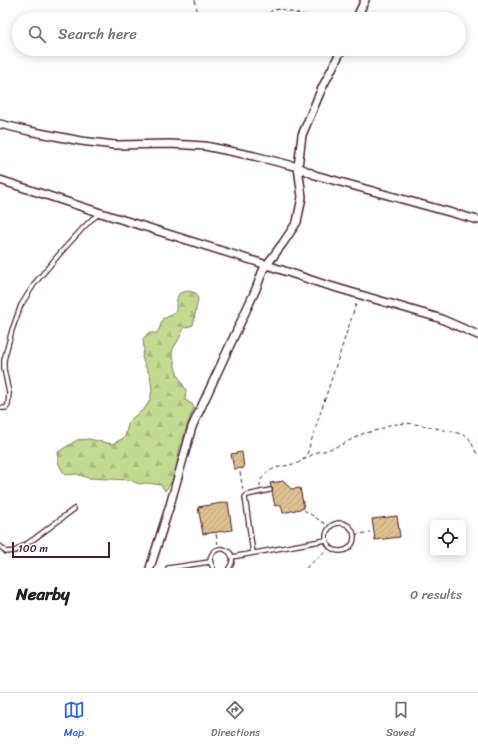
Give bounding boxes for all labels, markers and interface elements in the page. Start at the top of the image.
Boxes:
search box [12,12,466,56]
text: Search here [58,21,137,47]
icon: search [26,23,48,45]
map controls [430,520,466,556]
button: locate [430,520,466,556]
text: 100 m [18,539,48,558]
scale bar [12,540,110,559]
text: Nearby [16,579,70,609]
text: 0 results [410,583,462,606]
tab: Map [63,699,85,742]
tab: Directions [211,699,260,742]
tab: Saved [386,699,415,742]

